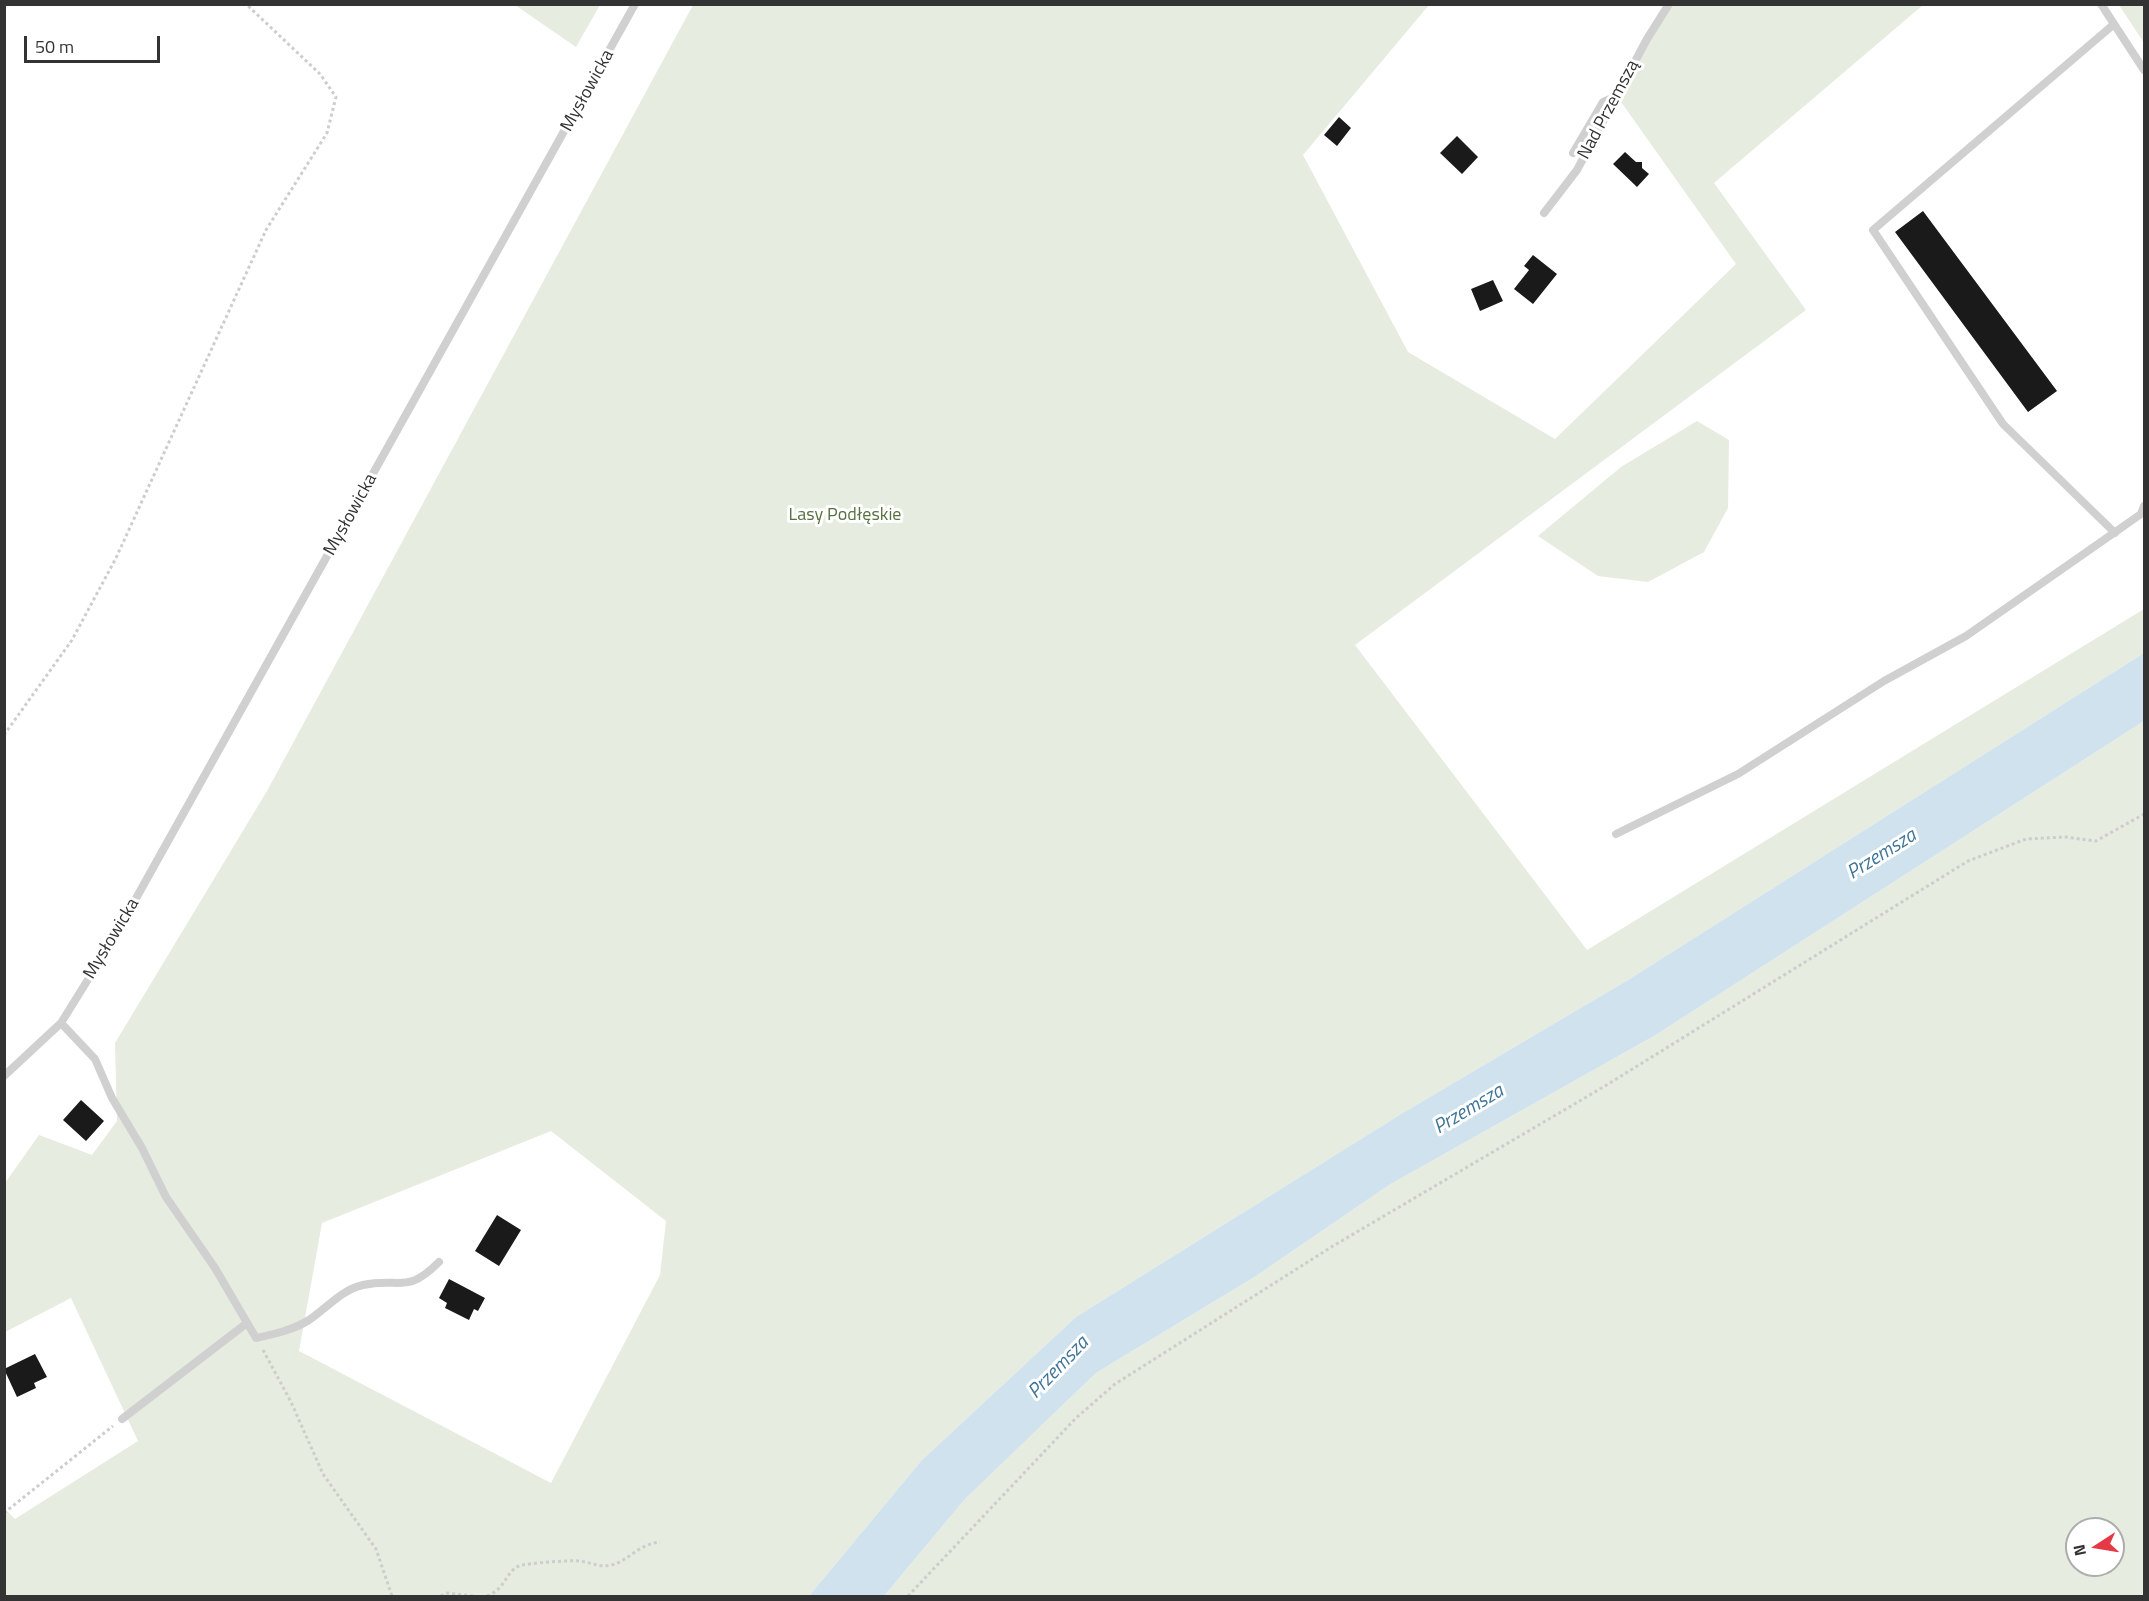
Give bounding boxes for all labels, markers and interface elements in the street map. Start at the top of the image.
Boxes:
scale bar [27,24,164,62]
text: 50 m [35,33,74,60]
street label: Mysłowicka [557,46,619,136]
street label: Nad Przemszą [1574,57,1644,163]
street label: Mysłowicka [320,470,382,560]
park label: Lasy Podłęskie [789,505,901,527]
water label: Przemsza [1843,824,1921,886]
street label: Mysłowicka [80,895,144,983]
water label: Przemsza [1430,1080,1508,1140]
water label: Przemsza [1024,1332,1094,1404]
north arrow [2065,1517,2125,1577]
text: N [2066,1542,2092,1558]

